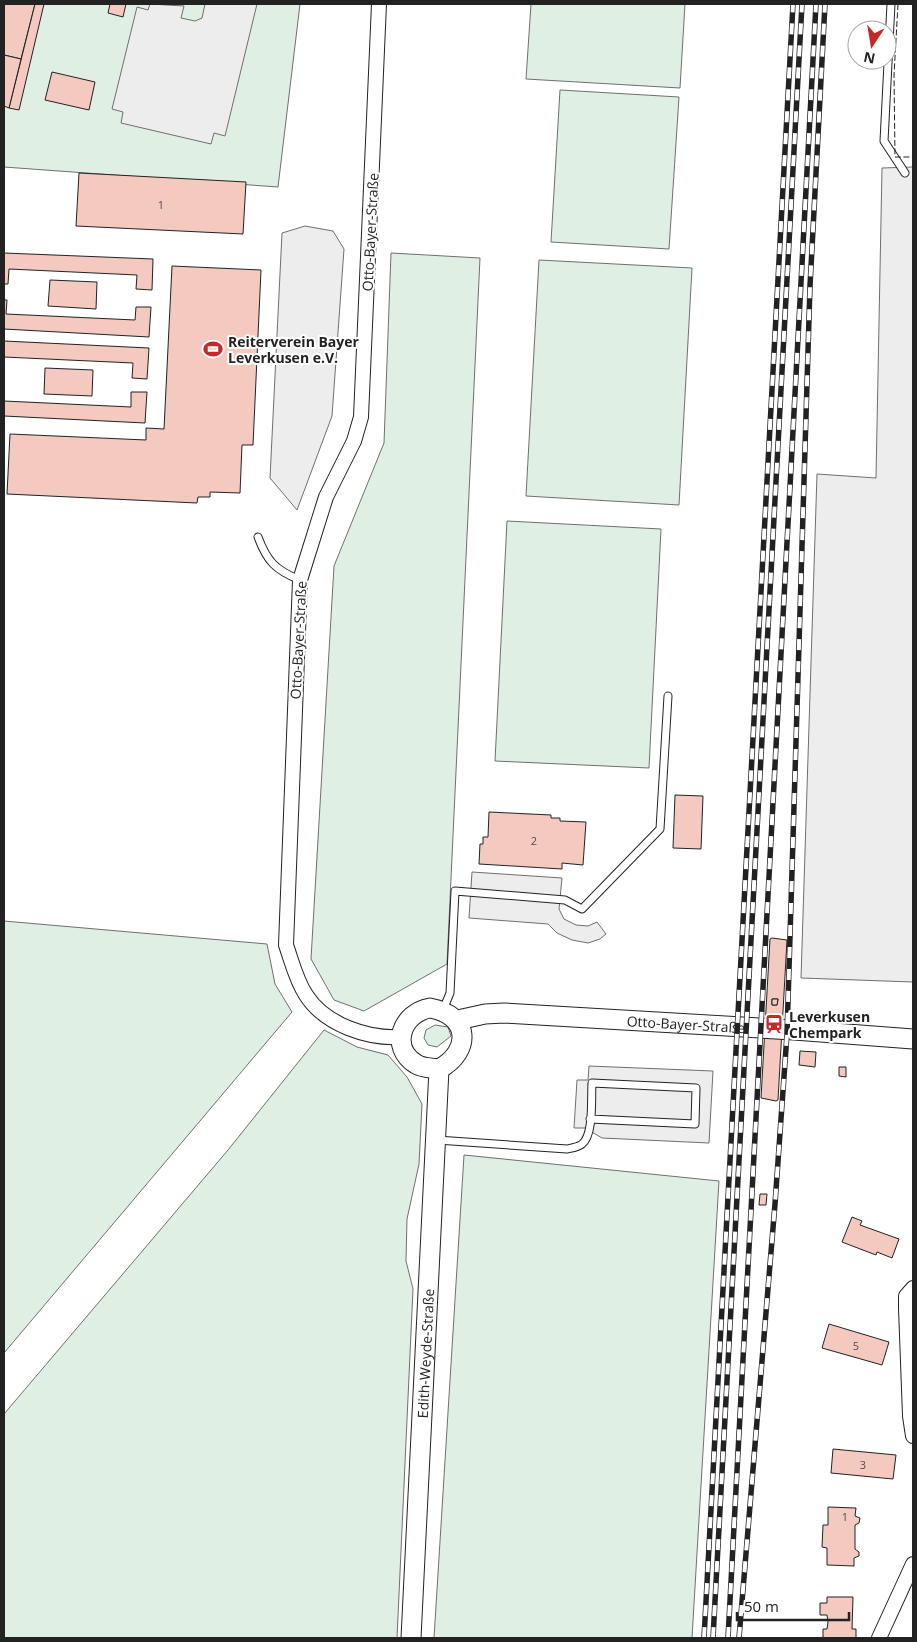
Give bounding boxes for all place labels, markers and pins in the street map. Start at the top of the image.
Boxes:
place label: Reiterverein Bayer Leverkusen e.V. [228,332,360,367]
sports icon: Reiterverein Bayer Leverkusen e.V. [202,338,224,360]
place label: Leverkusen Chempark [789,1007,870,1042]
station icon: Leverkusen Chempark [763,1013,785,1035]

